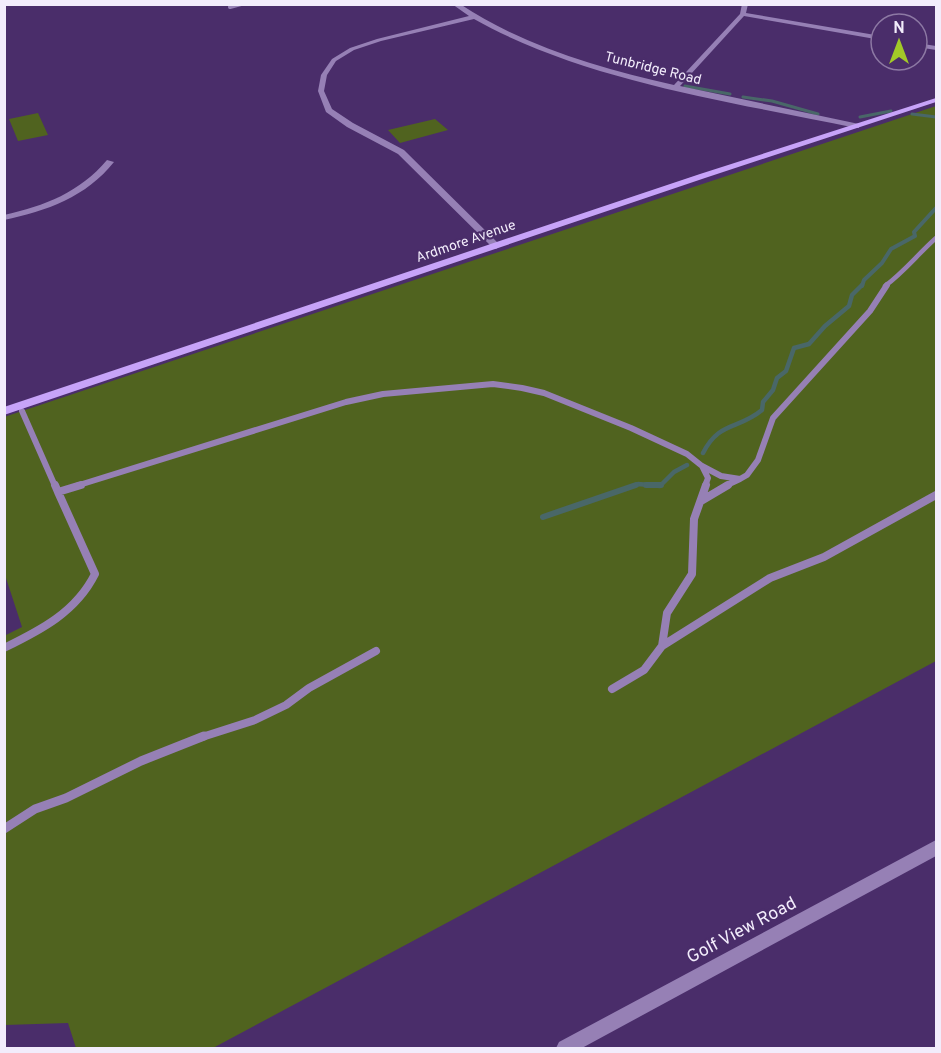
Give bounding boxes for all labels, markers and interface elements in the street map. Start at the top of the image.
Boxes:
north arrow [869,12,929,72]
text: N [893,19,905,39]
street label: Tunbridge Road [603,49,703,89]
street label: Ardmore Avenue [414,217,518,267]
street label: Golf View Road [683,892,801,970]

